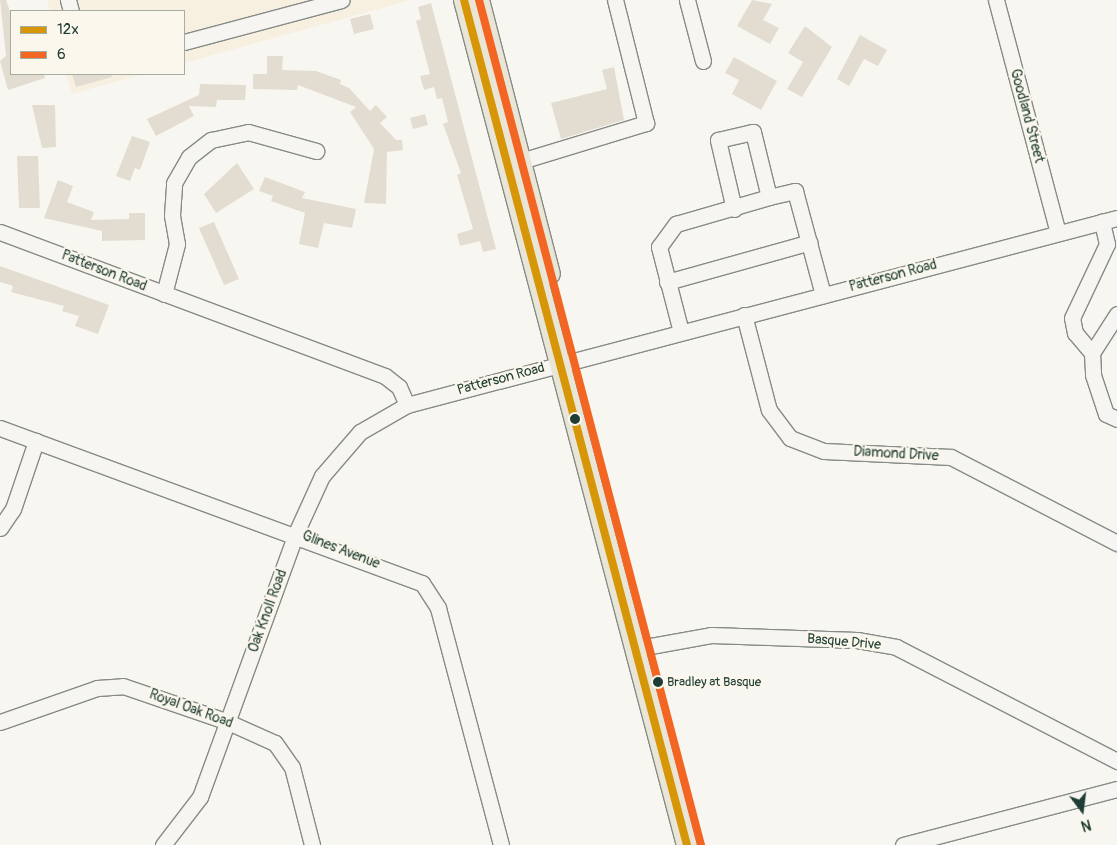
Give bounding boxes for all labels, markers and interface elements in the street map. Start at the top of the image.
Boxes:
legend [10,10,185,75]
text: 12x [57,20,79,39]
text: 6 [57,45,66,64]
street label: Goodland Street [1006,67,1048,165]
street label: Patterson Road [59,247,149,295]
street label: Patterson Road [847,256,939,296]
street label: Patterson Road [455,359,547,399]
unlabelled marker [570,414,580,424]
street label: Diamond Drive [853,443,939,465]
street label: Glines Avenue [300,527,382,573]
street label: Oak Knoll Road [245,567,291,655]
street label: Basque Drive [806,630,882,654]
place label: Bradley at Basque [667,674,761,690]
marker: Bradley at Basque [653,677,663,687]
street label: Royal Oak Road [147,686,235,732]
north arrow [1057,785,1107,835]
text: N [1079,816,1093,834]

